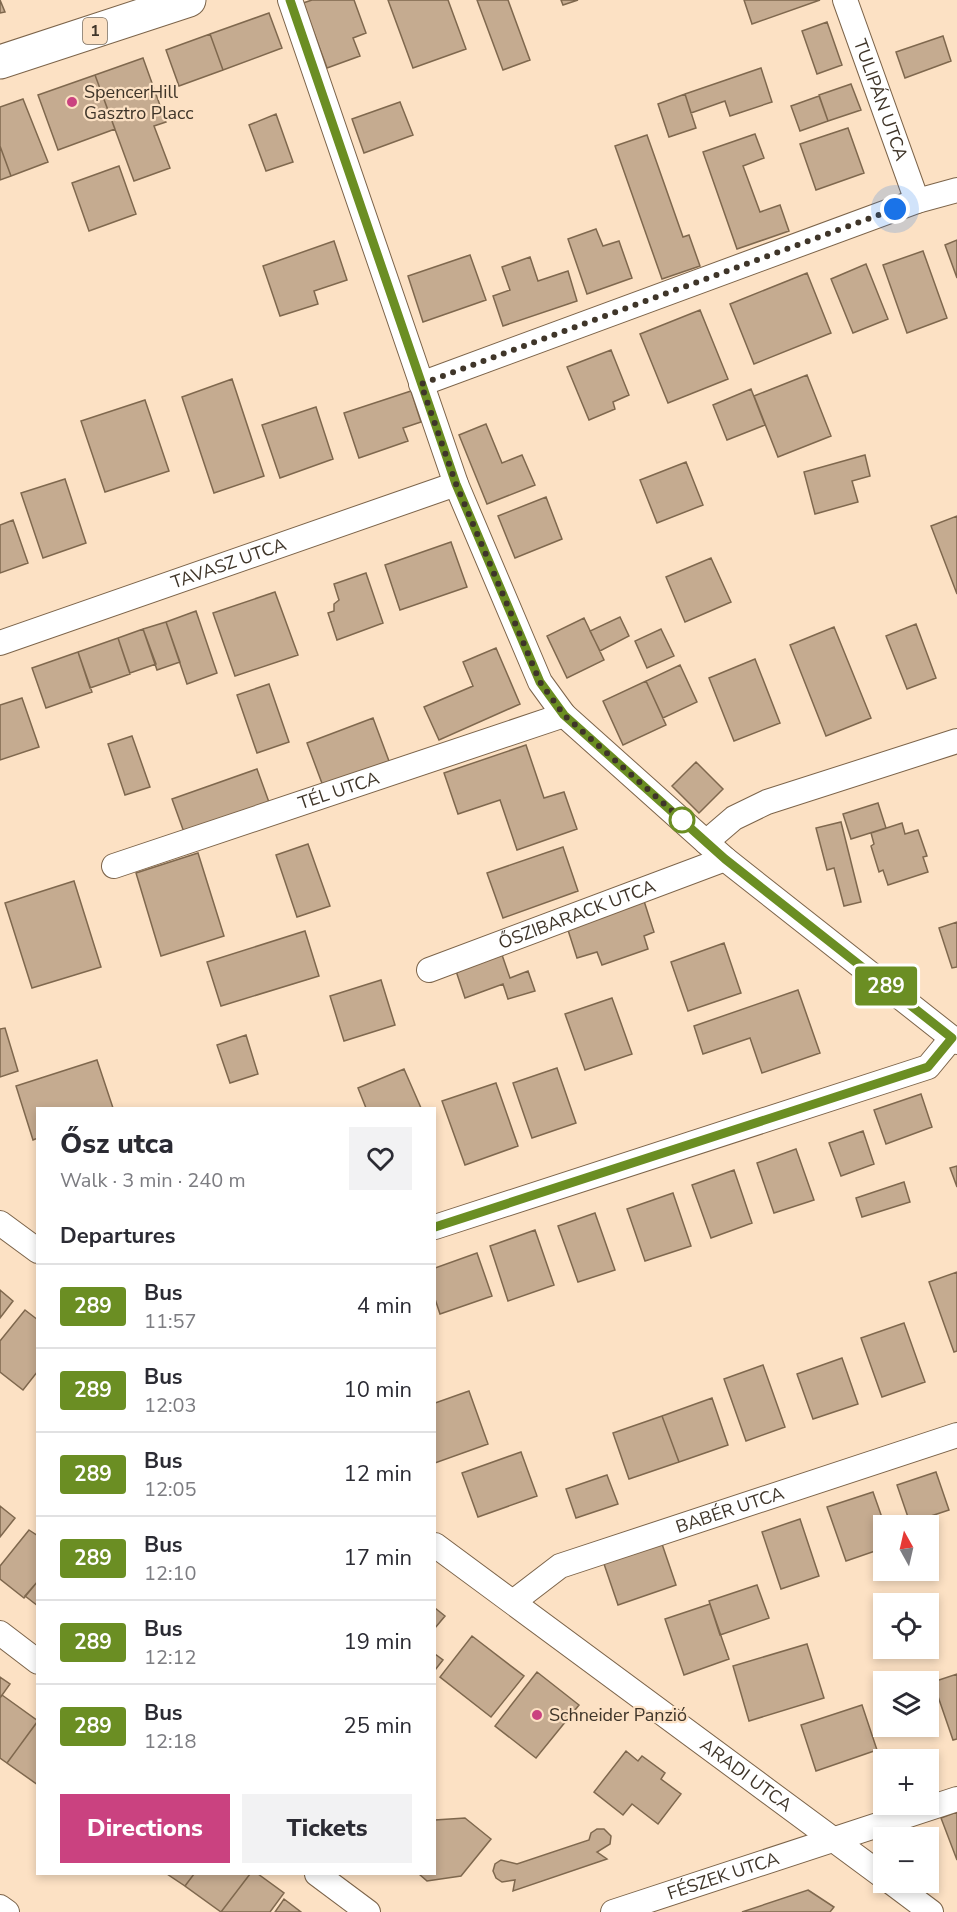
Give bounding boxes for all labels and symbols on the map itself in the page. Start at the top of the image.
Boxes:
road number: 1 [83,18,107,44]
street label: TULIPÁN UTCA [848,36,914,164]
place label: SpencerHill Gasztro Placc [84,80,194,125]
marker: SpencerHill Gasztro Placc [65,95,79,109]
your location [880,194,910,224]
street label: TAVASZ UTCA [168,532,289,594]
street label: TÉL UTCA [295,766,382,815]
unlabelled marker [669,807,695,833]
street label: ŐSZIBARACK UTCA [495,874,659,955]
line badge: 289 [852,966,920,1006]
street label: BABÉR UTCA [673,1481,787,1539]
north arrow [873,1515,939,1581]
place label: Schneider Panzió [549,1703,687,1727]
marker: Schneider Panzió [530,1708,544,1722]
street label: ARADI UTCA [695,1733,797,1817]
street label: FÉSZEK UTCA [664,1846,782,1905]

